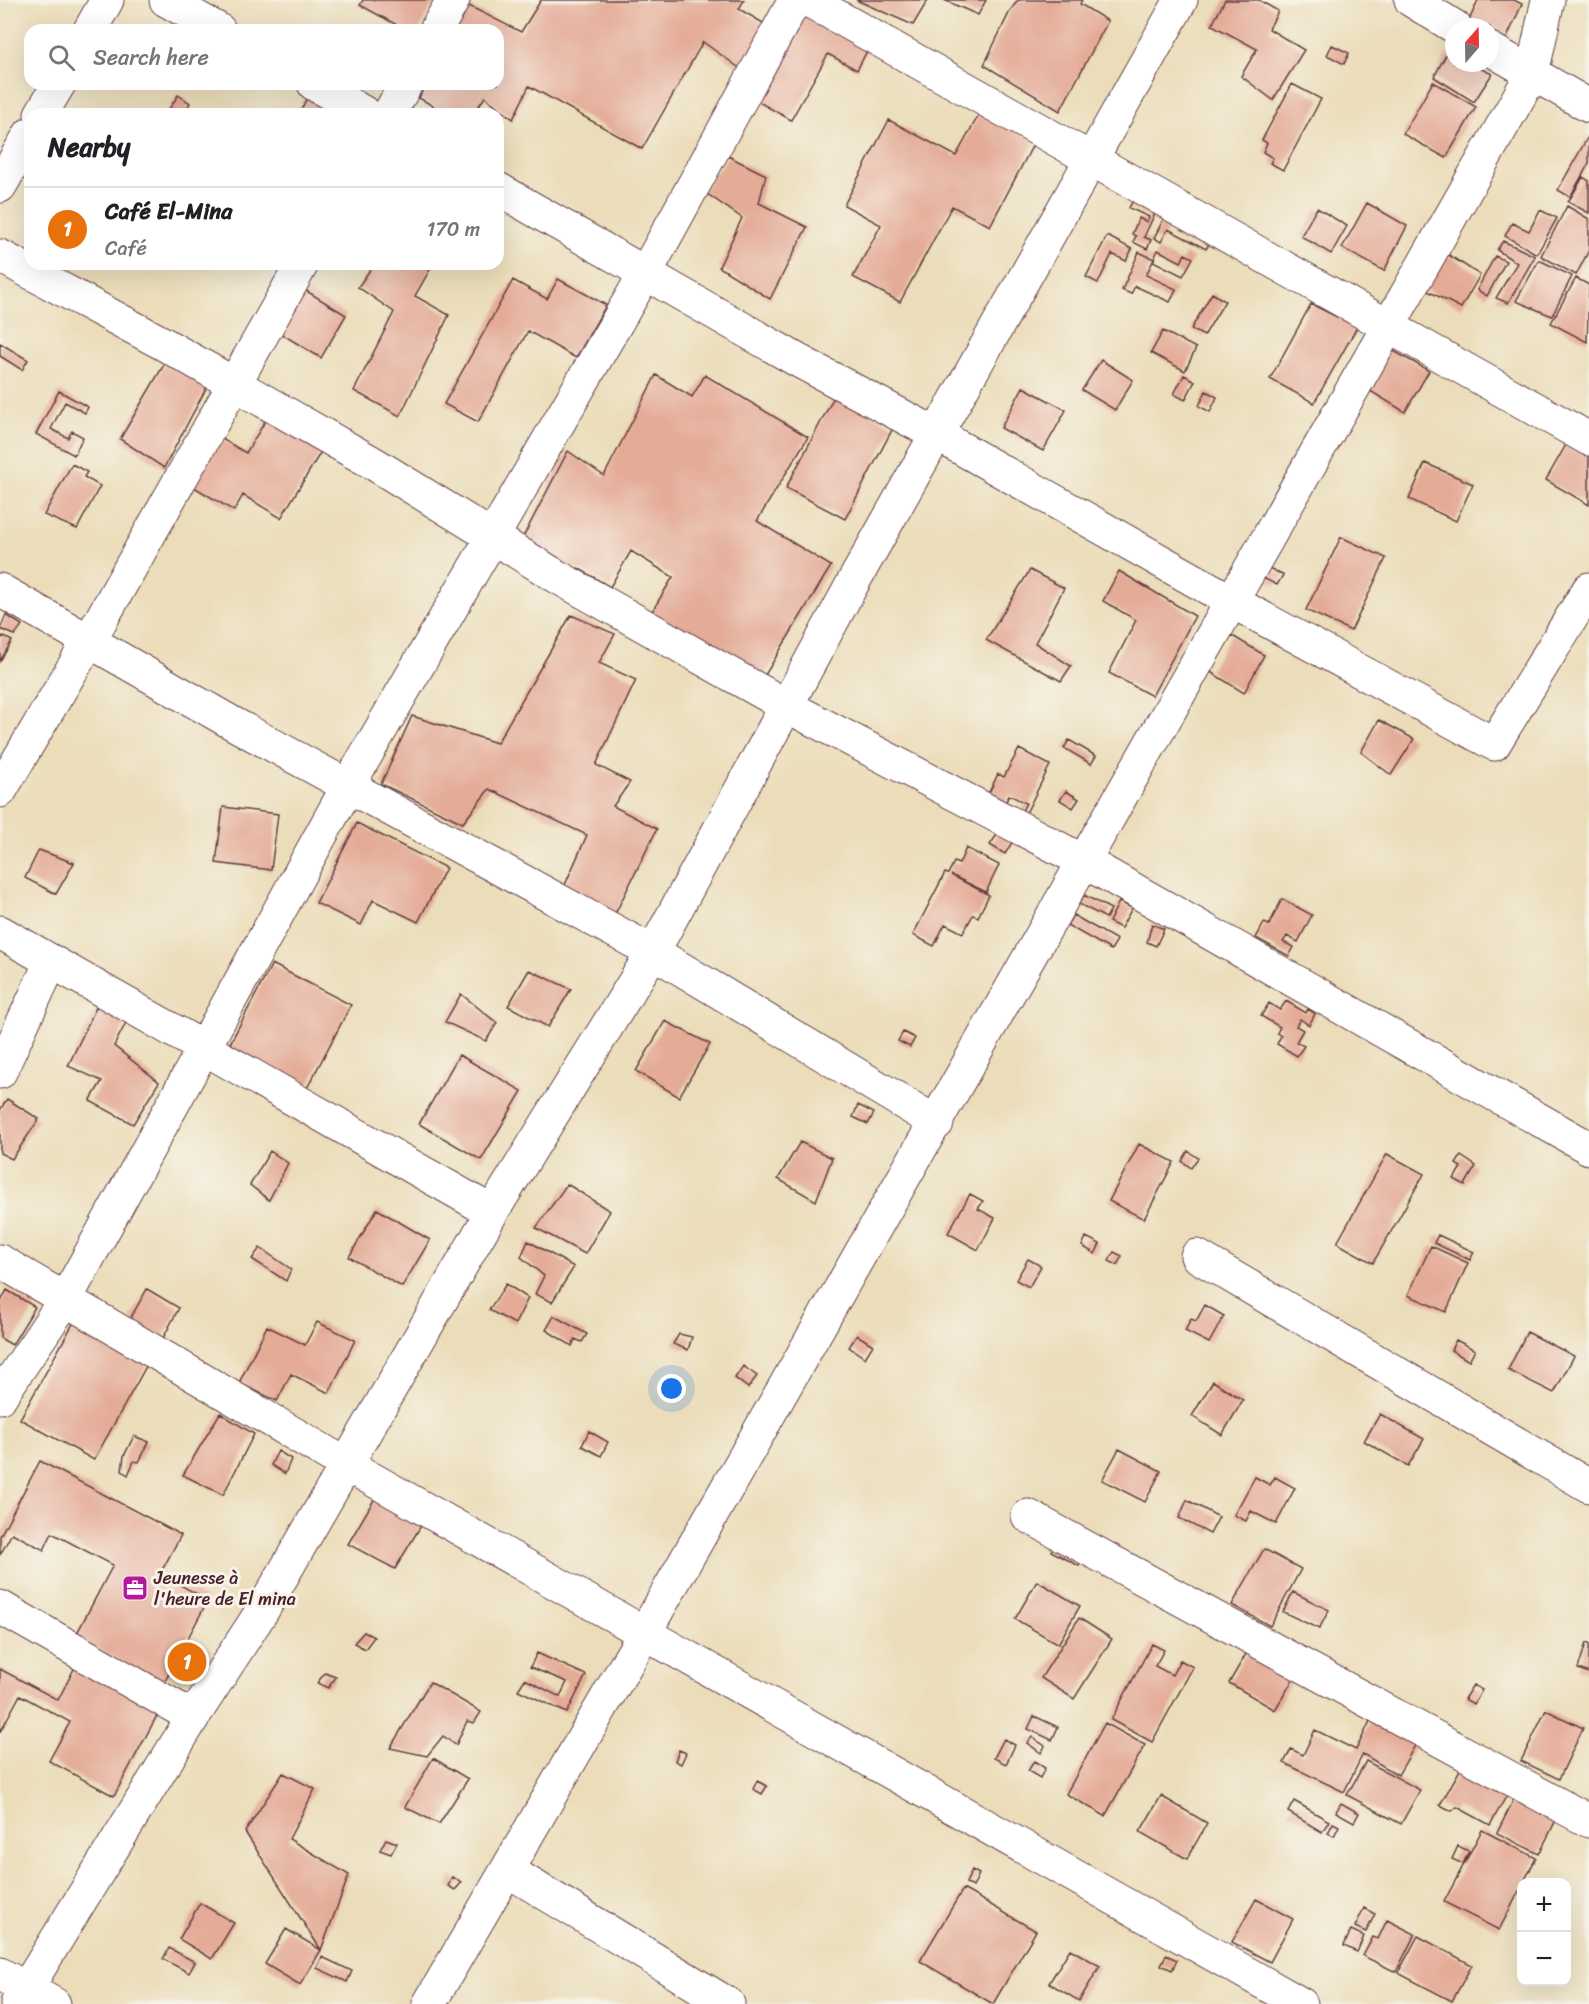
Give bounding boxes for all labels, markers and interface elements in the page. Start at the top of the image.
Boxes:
north arrow [1445,18,1499,72]
search box [24,24,504,90]
text: Search here [93,38,209,77]
icon: search [45,41,78,74]
text: Nearby [48,124,130,170]
text: Café El-Mina [105,192,232,231]
text: 1 [63,212,72,247]
text: 170 m [427,212,480,247]
text: Café [105,231,147,266]
your location [657,1374,686,1403]
place label: Jeunesse à l'heure de El mina [153,1562,296,1615]
office icon: Jeunesse à l'heure de El mina [120,1573,150,1603]
pin: 1 [168,1640,207,1684]
map controls [1517,1878,1571,1986]
button: + [1517,1878,1571,1932]
button: − [1517,1932,1571,1986]

